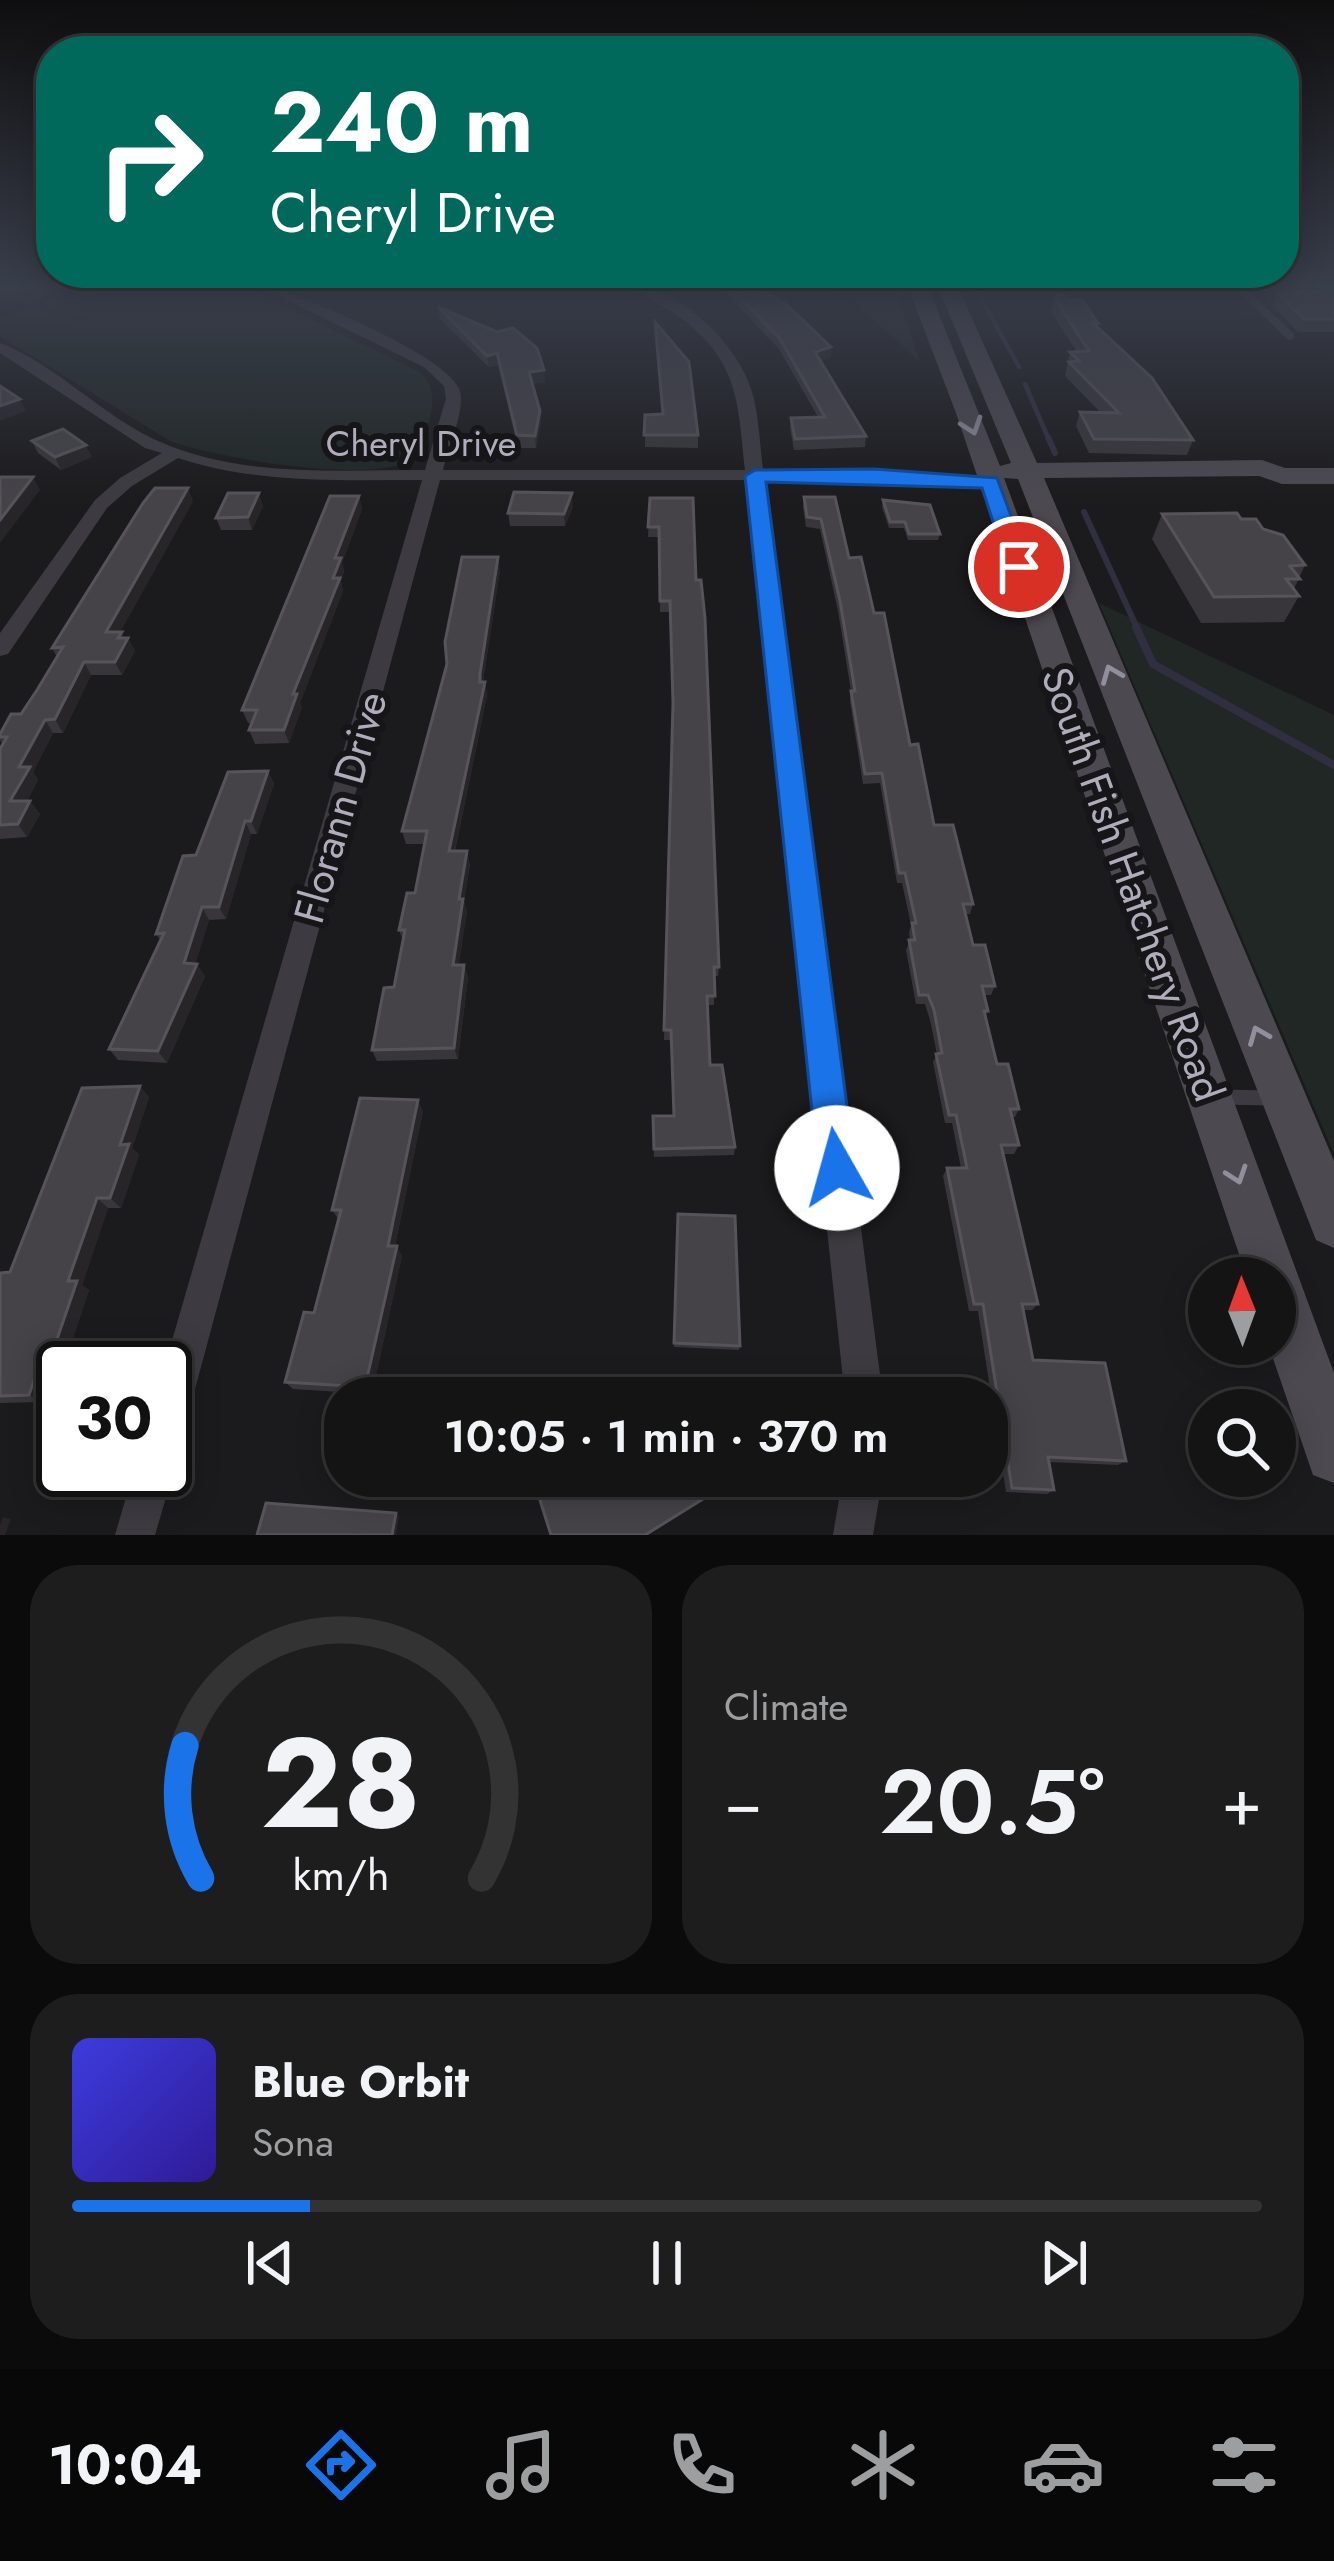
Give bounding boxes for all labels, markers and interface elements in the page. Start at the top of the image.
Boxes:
text: 240 m [270,62,533,184]
icon: right [72,84,228,240]
text: Cheryl Drive [270,174,556,252]
one-way arrow [958,414,982,435]
street label: Cheryl Drive [326,417,516,469]
pin [968,516,1070,618]
icon: arrive [986,534,1052,600]
street label: South Fish Hatchery Road [1026,659,1239,1110]
one-way arrow [1101,665,1125,686]
street label: Florann Drive [278,684,403,930]
one-way arrow [1248,1026,1272,1047]
position arrow [774,1105,900,1231]
one-way arrow [1223,1163,1247,1184]
north arrow [1188,1257,1296,1365]
map controls [1188,1257,1296,1497]
speed limit sign: 30 [36,1341,192,1497]
button: search [1188,1389,1296,1497]
text: 10:05 · 1 min · 370 m [444,1404,888,1469]
text: Climate [724,1678,848,1735]
text: 28 [261,1693,421,1874]
text: 20.5° [880,1737,1105,1867]
text: − [724,1754,763,1850]
text: + [1221,1754,1262,1850]
text: km/h [293,1843,389,1905]
text: Blue Orbit [252,2049,469,2114]
text: Sona [252,2114,334,2171]
icon: previous [237,2230,303,2296]
icon: pause [634,2230,700,2296]
icon: next [1031,2230,1097,2296]
icon: directions [299,2423,383,2507]
icon: music [479,2423,563,2507]
icon: phone [660,2423,744,2507]
icon: climate [841,2423,925,2507]
icon: car [1021,2423,1105,2507]
icon: filters [1202,2423,1286,2507]
text: 10:04 [48,2426,202,2504]

